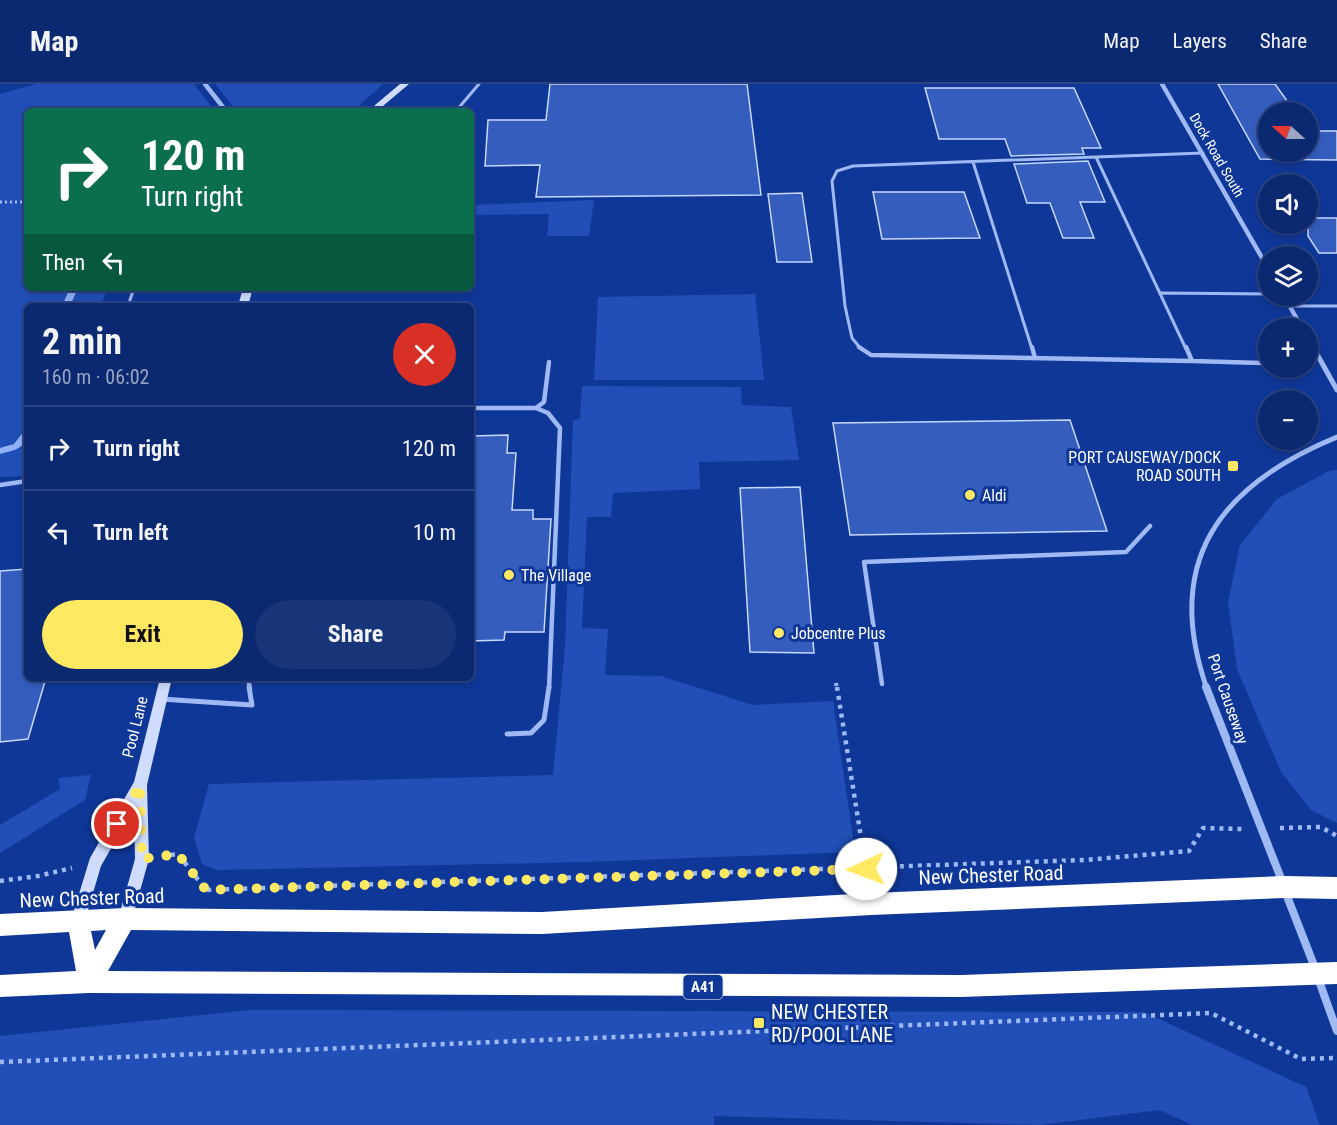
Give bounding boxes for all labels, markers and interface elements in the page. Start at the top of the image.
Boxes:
text: Map [30,25,78,58]
text: Map [1103,29,1140,53]
text: Layers [1173,29,1227,53]
text: Share [1260,29,1307,53]
north arrow [1258,102,1318,162]
map controls [1258,102,1318,450]
street label: Dock Road South [1186,110,1248,200]
text: 120 m [141,131,246,180]
icon: right [42,132,120,210]
button: sound [1258,174,1318,234]
text: Turn right [141,181,243,213]
icon: left [97,246,130,279]
button: layers [1258,246,1318,306]
text: Then [42,250,85,275]
button: + [1258,318,1318,378]
text: 2 min [42,321,122,363]
button: close [393,323,456,386]
text: 160 m · 06:02 [42,365,149,389]
button: − [1258,390,1318,450]
icon: right [42,432,75,465]
text: Turn right [93,436,180,461]
text: 120 m [402,436,456,461]
place label: PORT CAUSEWAY/DOCK ROAD SOUTH [1068,448,1221,485]
marker: PORT CAUSEWAY/DOCK ROAD SOUTH [1226,459,1240,473]
place label: Aldi [982,486,1007,505]
marker: Aldi [963,488,977,502]
icon: left [42,516,75,549]
text: Turn left [93,520,168,545]
text: 10 m [413,520,456,545]
place label: The Village [521,566,591,585]
marker: The Village [502,568,516,582]
button: Exit [42,600,243,669]
button: Share [255,600,456,669]
place label: Jobcentre Plus [791,624,886,643]
marker: Jobcentre Plus [772,626,786,640]
street label: Port Causeway [1204,651,1252,747]
street label: Pool Lane [118,694,152,760]
pin [91,798,142,849]
icon: arrive [100,807,133,840]
position arrow [834,837,898,901]
street label: New Chester Road [918,860,1064,890]
street label: New Chester Road [19,883,165,913]
road number: A41 [684,975,722,999]
place label: NEW CHESTER RD/POOL LANE [771,1000,893,1047]
marker: NEW CHESTER RD/POOL LANE [752,1016,766,1030]

